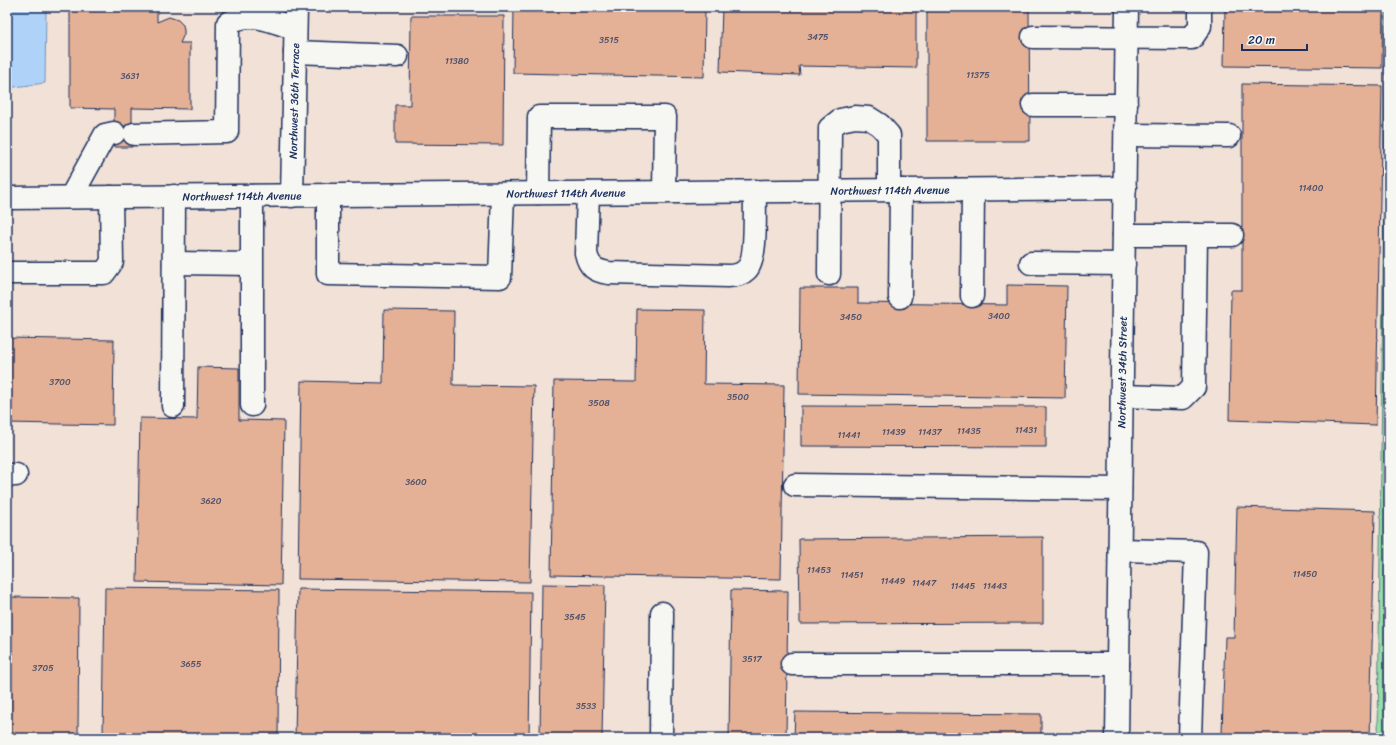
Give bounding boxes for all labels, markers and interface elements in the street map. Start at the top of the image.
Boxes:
scale bar [1242,26,1307,52]
house number: 3475 [807,29,829,45]
text: 20 m [1248,29,1275,51]
house number: 3515 [599,32,619,48]
street label: Northwest 36th Terrace [284,42,305,159]
house number: 11380 [445,53,469,69]
house number: 11375 [966,67,990,83]
house number: 3631 [121,68,140,84]
house number: 11400 [1299,180,1324,196]
street label: Northwest 114th Avenue [830,181,950,201]
street label: Northwest 114th Avenue [506,183,626,204]
street label: Northwest 114th Avenue [182,186,302,206]
house number: 3400 [988,308,1010,324]
house number: 3450 [840,309,862,325]
street label: Northwest 34th Street [1112,316,1133,428]
house number: 3700 [49,374,71,390]
house number: 3500 [727,389,749,405]
house number: 3508 [588,395,610,411]
house number: 11431 [1015,422,1037,438]
house number: 11435 [957,423,981,439]
house number: 11439 [882,424,906,440]
house number: 11437 [918,424,943,440]
house number: 11441 [838,427,861,443]
house number: 3600 [405,474,427,490]
house number: 3620 [201,493,222,509]
house number: 11453 [807,562,831,578]
house number: 11450 [1293,566,1318,582]
house number: 11451 [841,567,863,583]
house number: 11449 [881,573,906,589]
house number: 11447 [912,575,937,591]
house number: 11445 [951,578,976,594]
house number: 11443 [983,578,1007,594]
house number: 3545 [564,609,586,625]
house number: 3517 [742,651,763,667]
house number: 3655 [180,656,202,672]
house number: 3705 [32,660,54,676]
house number: 3533 [576,698,596,714]

